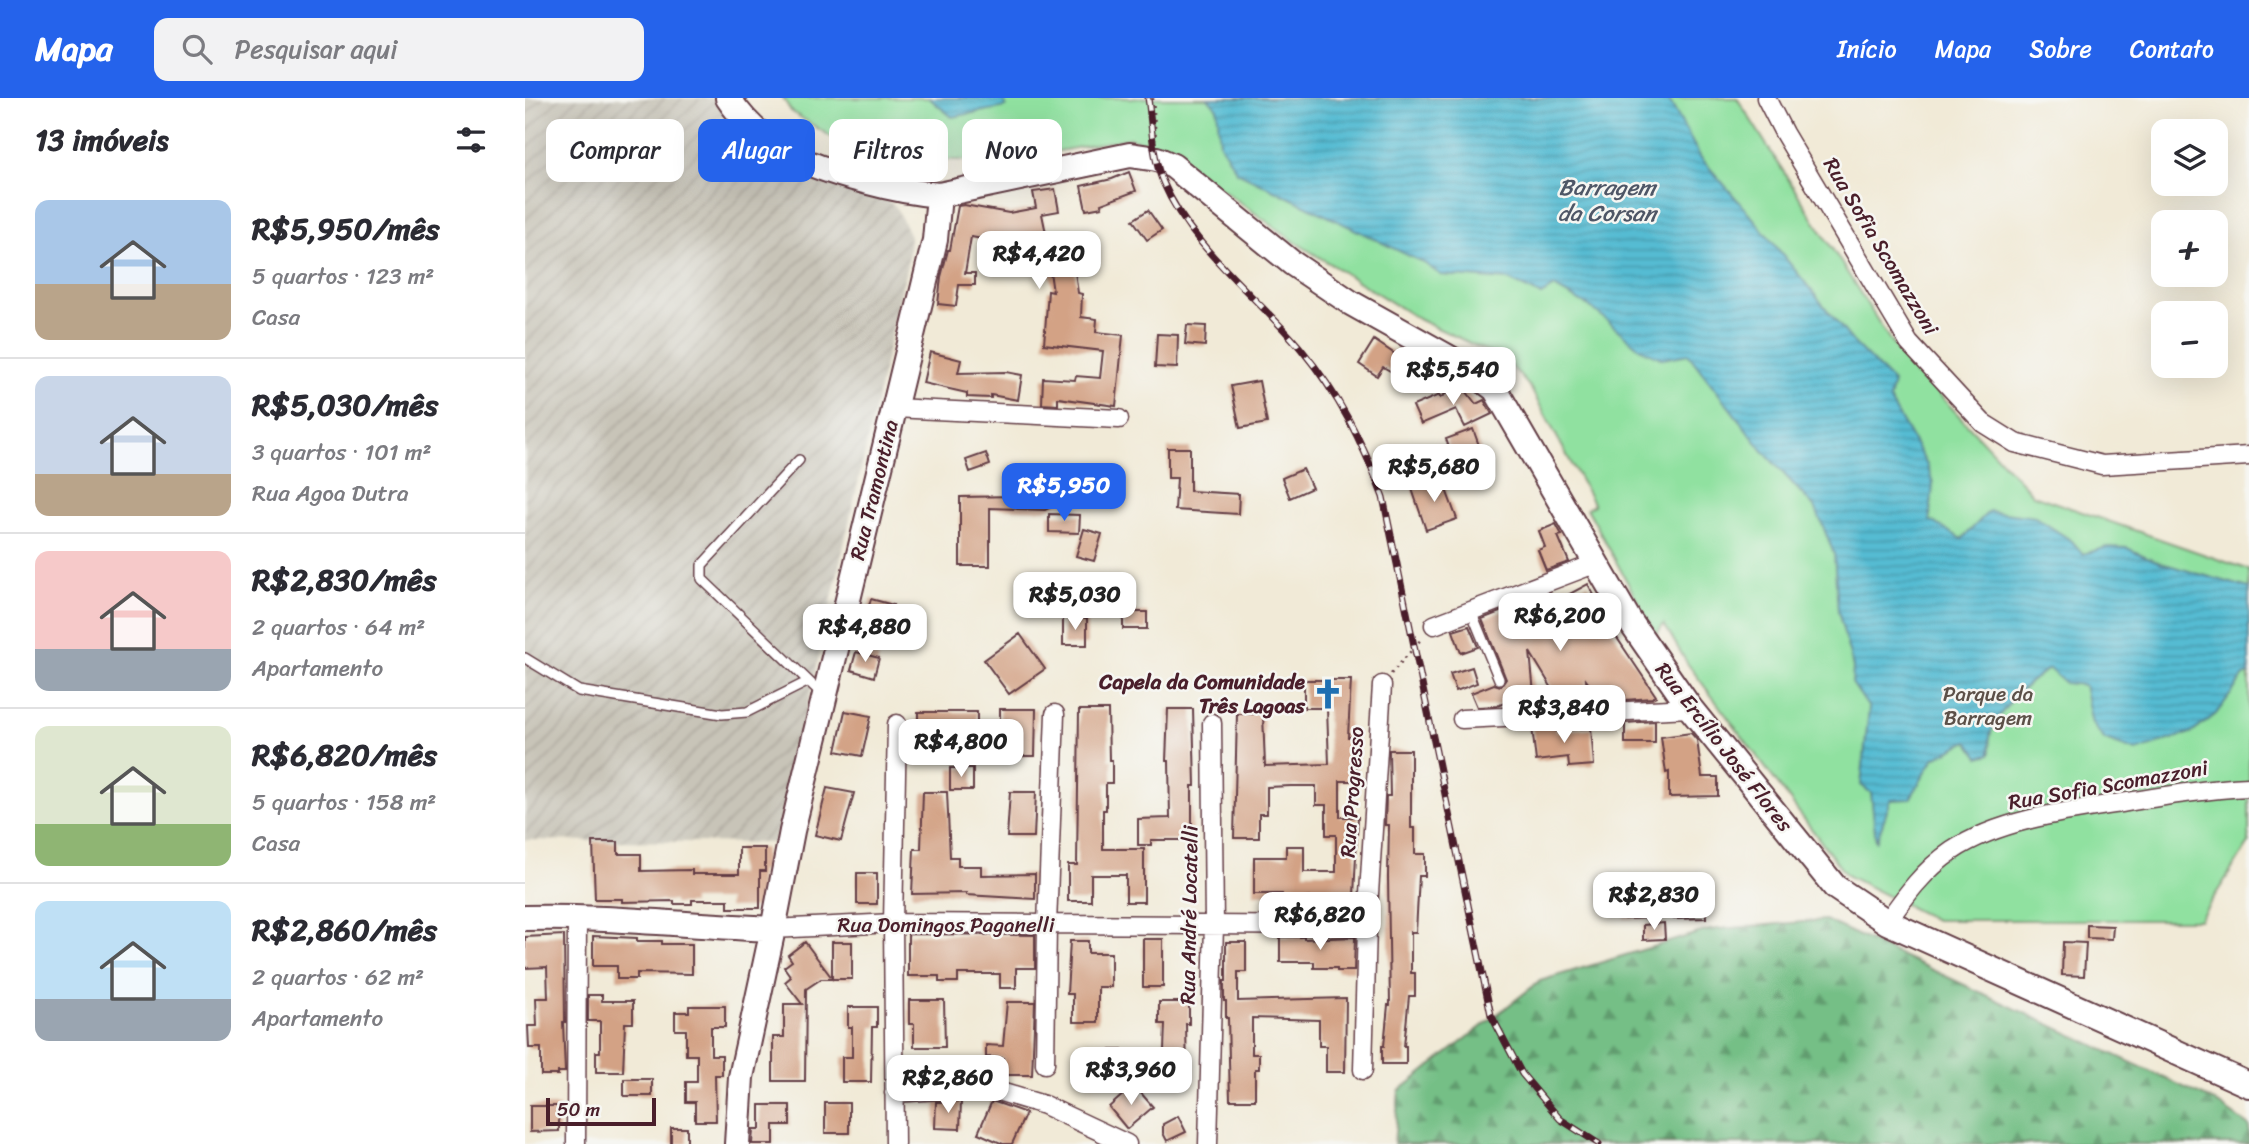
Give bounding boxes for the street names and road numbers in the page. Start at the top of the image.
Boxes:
street label: Rua Sofia Scomazzoni [1813,150,1950,343]
street label: Rua Tramontina [838,415,910,564]
street label: Rua Ercílio José Flores [1645,653,1803,841]
street label: Rua Progresso [1328,725,1376,859]
street label: Rua Sofia Scomazzoni [2005,749,2212,821]
street label: Rua André Locatelli [1168,824,1210,1005]
street label: Rua Domingos Paganelli [838,906,1056,944]

